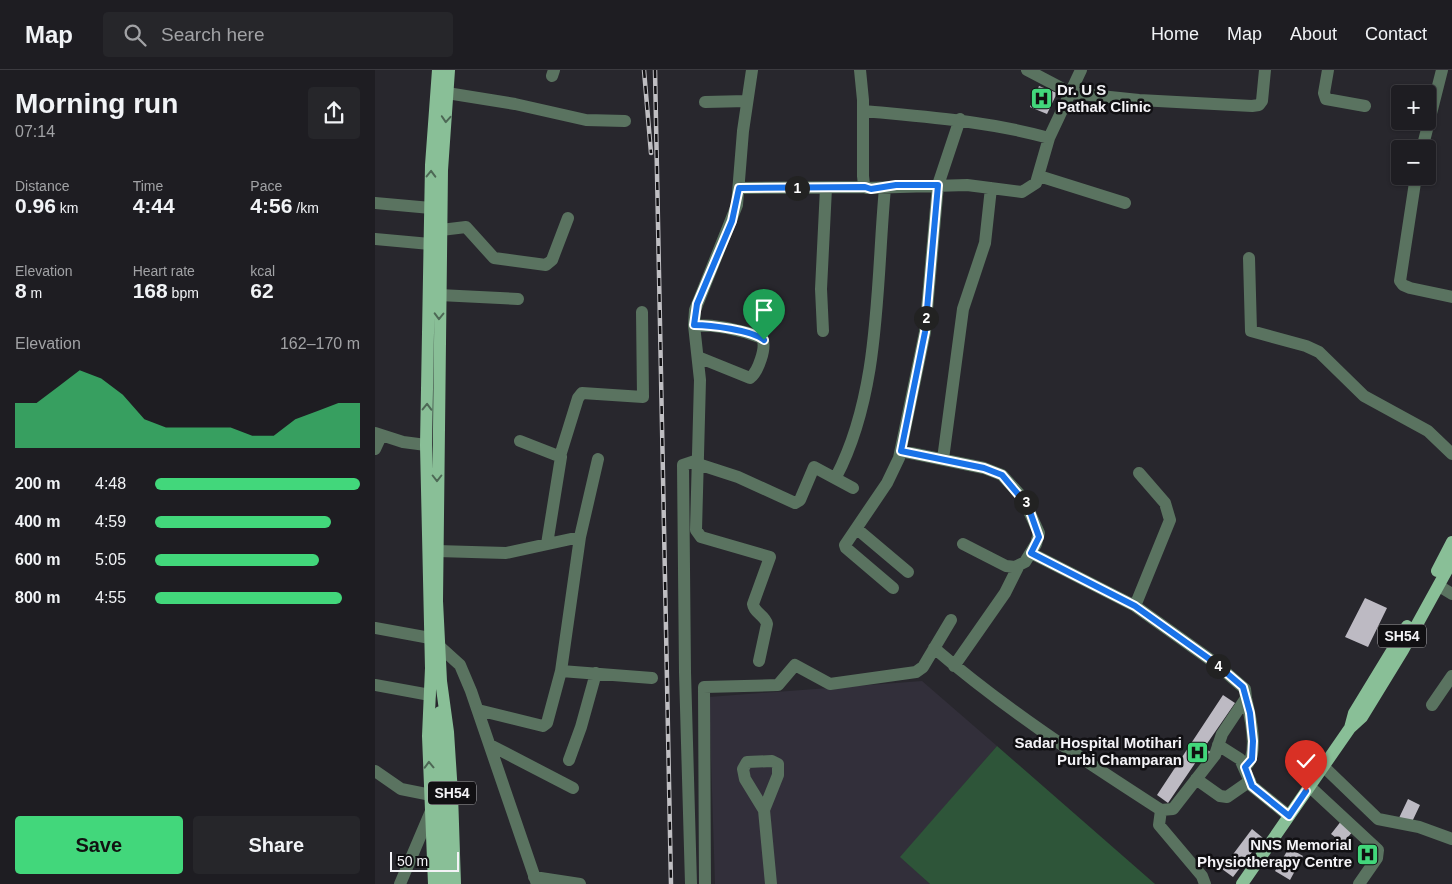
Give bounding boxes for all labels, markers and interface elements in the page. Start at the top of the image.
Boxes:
search box [103,12,453,57]
text: Map [25,21,73,48]
icon: search [121,21,149,49]
text: Search here [161,24,265,45]
text: Home [1151,24,1199,44]
text: Map [1227,24,1262,44]
text: About [1290,24,1337,44]
text: Contact [1365,24,1427,44]
place label: Dr. U S Pathak Clinic [1057,81,1151,115]
map controls [1391,85,1436,185]
button: + [1391,85,1436,130]
button: share [308,87,360,139]
hospital icon: Dr. U S Pathak Clinic [1029,87,1053,111]
text: Morning run [15,88,178,119]
one-way arrow [440,115,451,123]
text: 07:14 [15,123,55,140]
button: − [1391,140,1436,185]
one-way arrow [426,170,436,178]
pin: 1 [785,176,809,200]
text: Distance [15,178,69,194]
text: Time [133,178,163,194]
text: Pace [250,178,282,194]
text: 1 [794,180,801,196]
text: 0.96 [15,194,56,217]
text: 4:44 [133,194,175,217]
text: 4:56 [250,194,292,217]
text: km [56,200,78,216]
text: /km [292,200,319,216]
text: Elevation [15,263,73,279]
text: Heart rate [133,263,195,279]
text: kcal [250,263,275,279]
text: 8 [15,279,27,302]
text: 168 [133,279,168,302]
text: 62 [250,279,274,302]
text: m [27,285,42,301]
text: bpm [168,285,199,301]
pin [743,289,785,340]
icon: arrive [750,296,778,324]
pin: 2 [913,306,939,330]
text: 2 [923,310,930,326]
one-way arrow [434,312,444,320]
text: Elevation [15,335,81,352]
text: 162–170 m [280,335,360,352]
one-way arrow [422,402,432,410]
text: 200 m [15,475,60,492]
text: 4:48 [95,475,126,492]
one-way arrow [432,475,442,483]
pin: 3 [1013,490,1039,514]
text: 3 [1023,494,1030,510]
text: 400 m [15,513,60,530]
text: 4:59 [95,513,126,530]
text: 600 m [15,551,60,568]
text: 5:05 [95,551,126,568]
text: 800 m [15,589,60,606]
text: 4:55 [95,589,126,606]
road number: SH54 [1378,624,1426,648]
pin: 4 [1205,654,1231,678]
text: 4 [1215,658,1222,674]
place label: Sadar Hospital Motihari Purbi Champaran [1014,734,1182,768]
hospital icon: Sadar Hospital Motihari Purbi Champaran [1186,740,1210,764]
pin [1285,740,1327,791]
icon: check [1292,747,1320,775]
one-way arrow [424,761,435,769]
road number: SH54 [428,781,476,804]
button: Save [15,816,183,874]
button: Share [193,816,360,874]
place label: NNS Memorial Physiotherapy Centre [1197,836,1352,870]
hospital icon: NNS Memorial Physiotherapy Centre [1356,842,1380,866]
scale bar [390,849,459,872]
text: 50 m [397,853,428,869]

